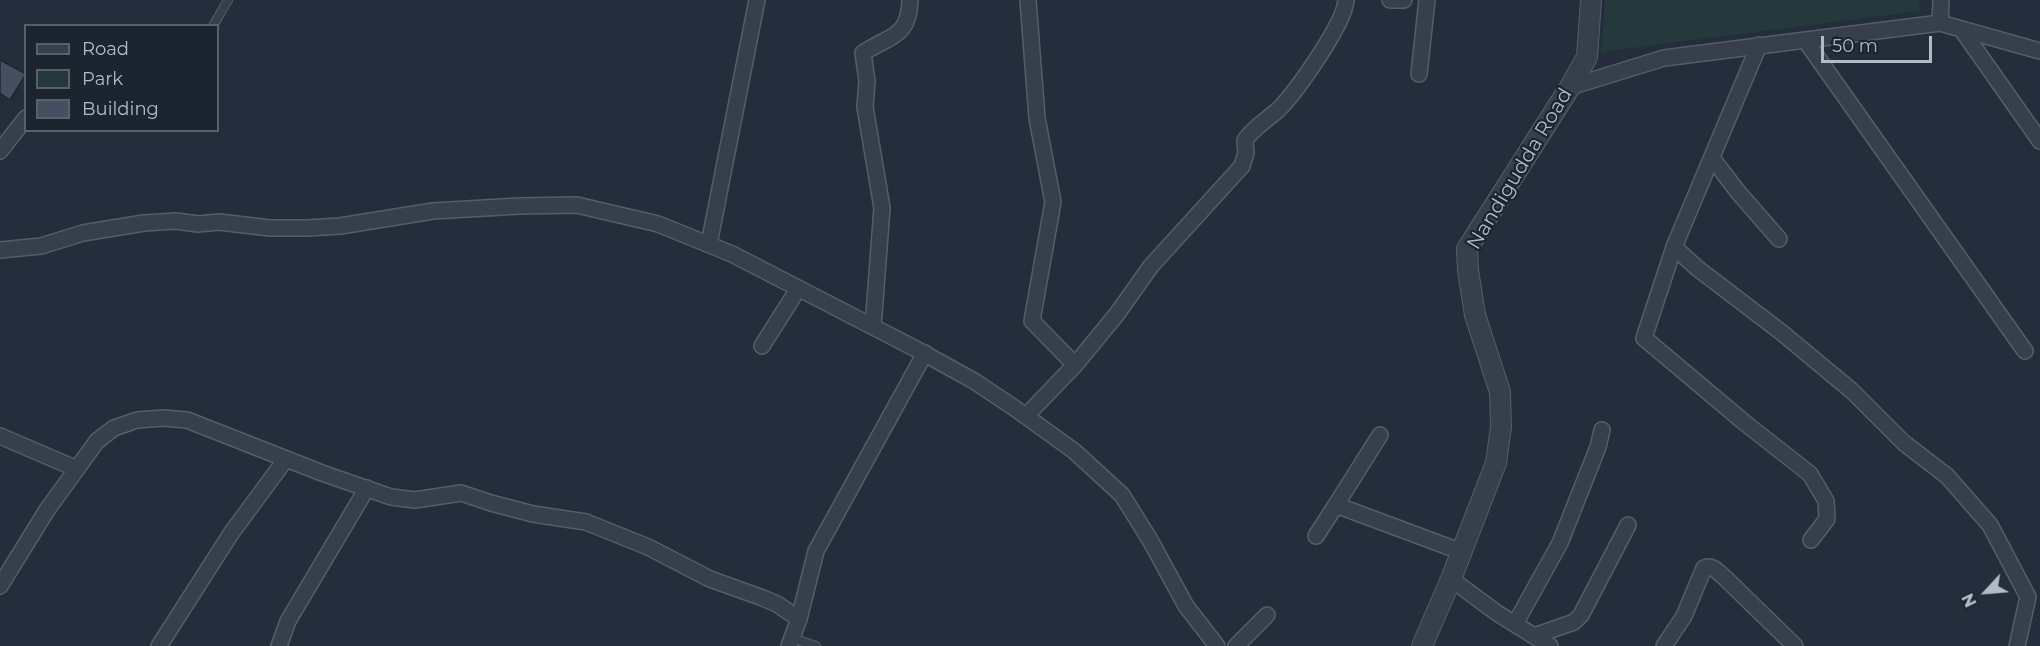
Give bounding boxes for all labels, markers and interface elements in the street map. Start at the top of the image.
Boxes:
legend [24,24,219,132]
scale bar [1824,24,1935,62]
text: 50 m [1832,35,1878,57]
text: Road [82,38,129,60]
text: Park [82,68,123,90]
street label: Nandigudda Road [1462,84,1578,254]
text: Building [82,98,159,120]
north arrow [1956,562,2016,622]
text: N [1958,590,1981,610]

